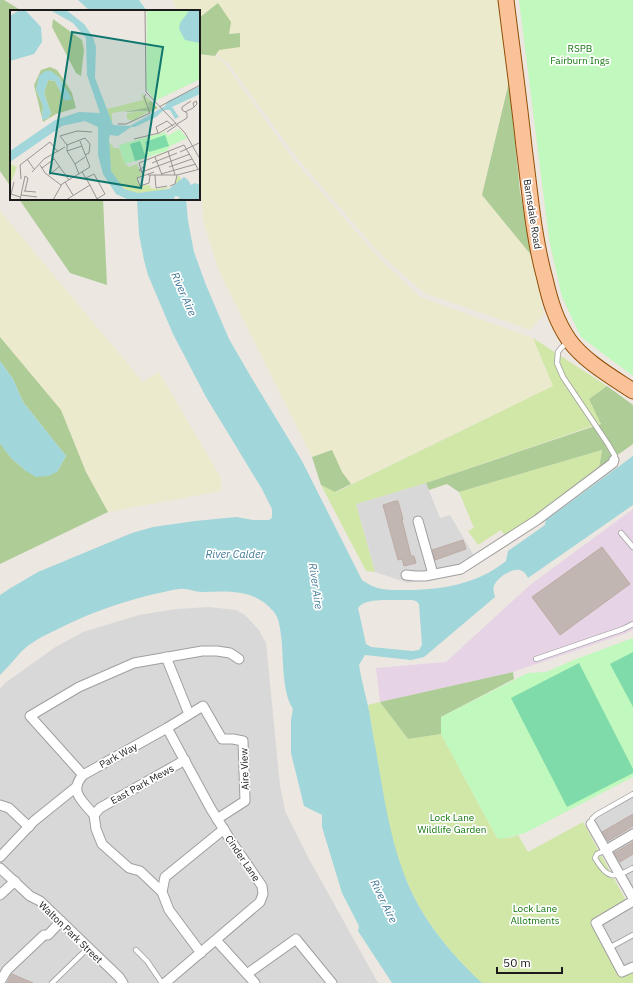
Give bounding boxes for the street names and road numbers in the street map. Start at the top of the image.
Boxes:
street label: Barnsdale Road [521,178,544,250]
street label: Park Way [97,740,140,771]
street label: Aire View [237,747,252,790]
street label: East Park Mews [108,762,176,807]
street label: Cinder Lane [222,833,263,884]
street label: Walton Park Street [36,899,106,967]

